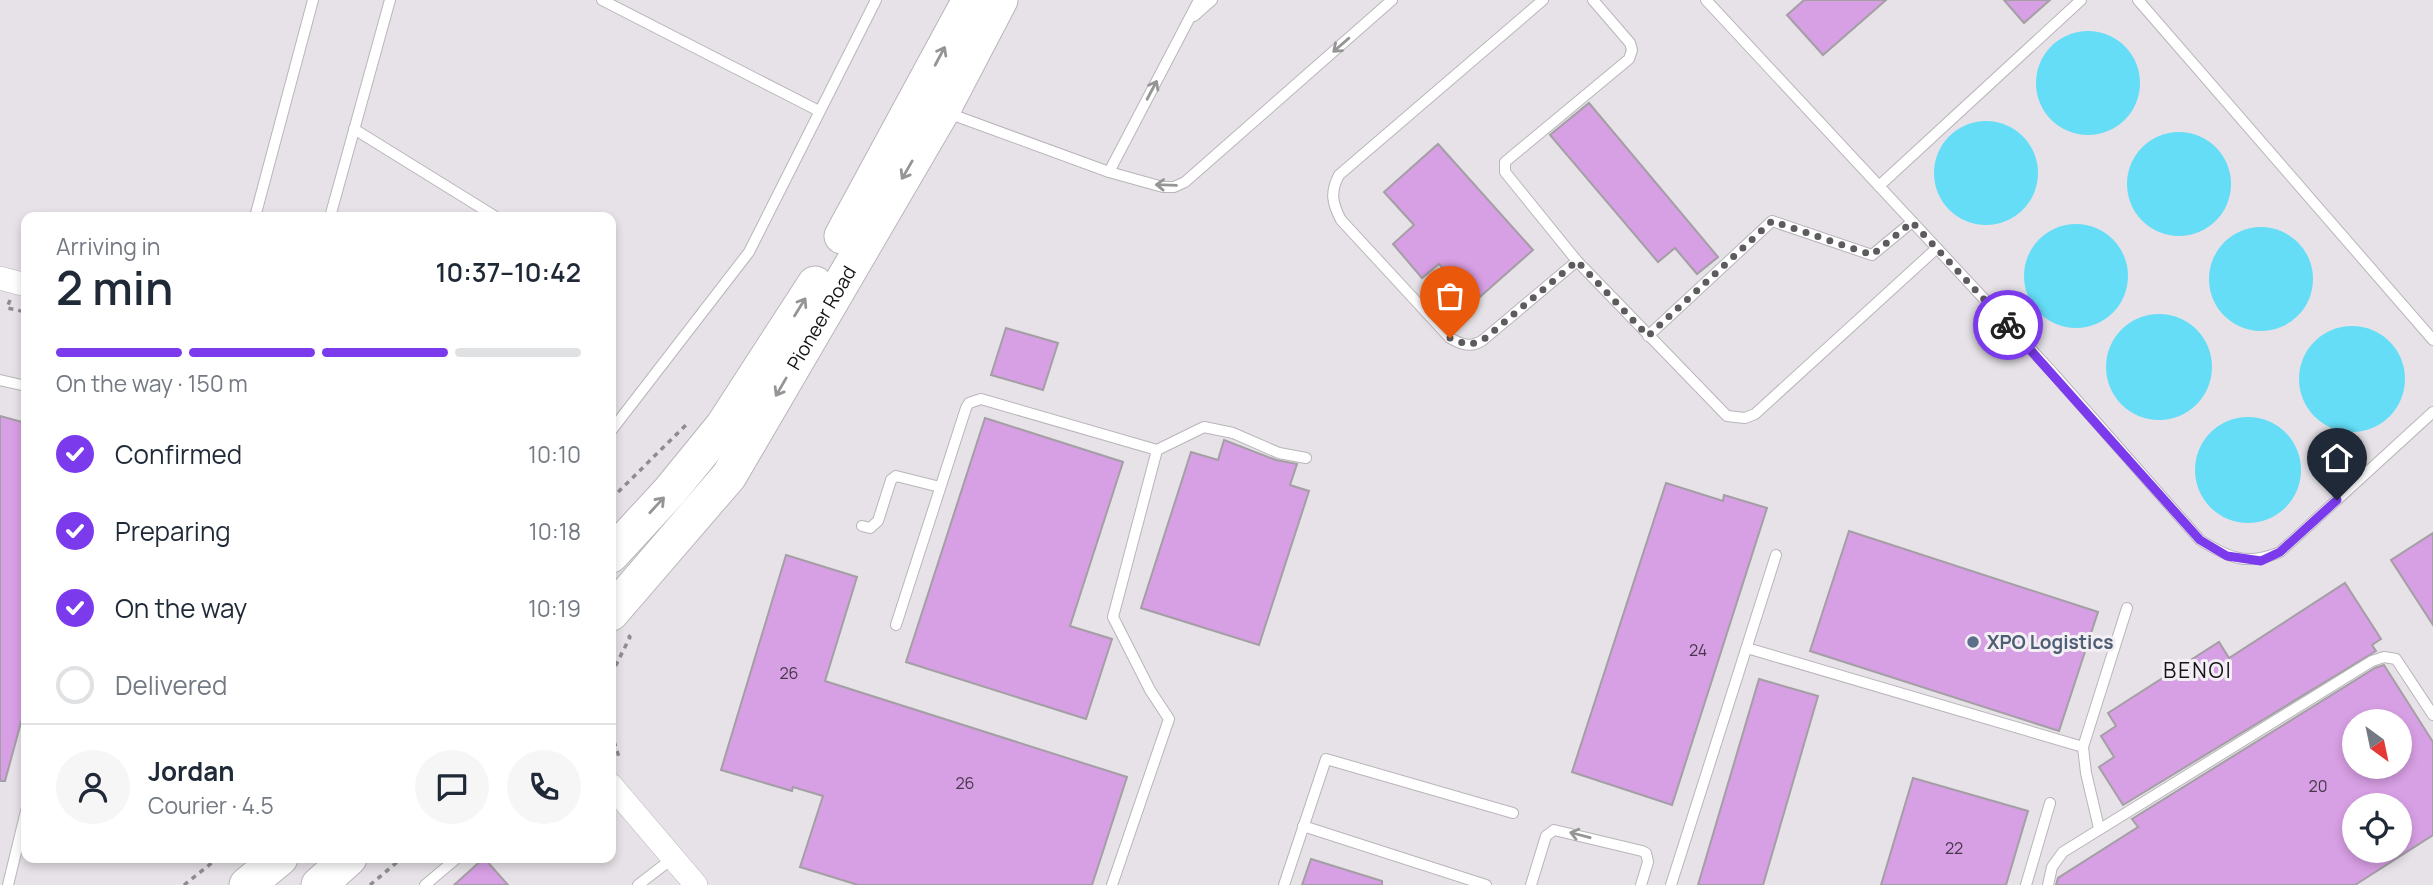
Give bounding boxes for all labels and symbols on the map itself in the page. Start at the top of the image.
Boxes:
one-way arrow [1332,37,1350,53]
one-way arrow [933,46,947,66]
one-way arrow [1146,80,1159,101]
one-way arrow [900,159,914,179]
one-way arrow [1155,178,1178,192]
street label: Pioneer Road [781,261,862,375]
pin [1420,266,1480,338]
courier [1973,290,2043,360]
one-way arrow [793,298,807,318]
one-way arrow [774,377,788,397]
pin [2307,428,2367,500]
one-way arrow [649,497,666,514]
place label: XPO Logistics [1987,629,2114,655]
marker: XPO Logistics [1965,634,1981,650]
house number: 24 [1689,639,1707,661]
district label: BENOI [2163,656,2233,684]
house number: 26 [779,662,799,684]
north arrow [2342,709,2412,779]
house number: 26 [955,772,975,794]
house number: 20 [2309,775,2327,797]
one-way arrow [1569,828,1592,841]
house number: 22 [1945,837,1963,859]

